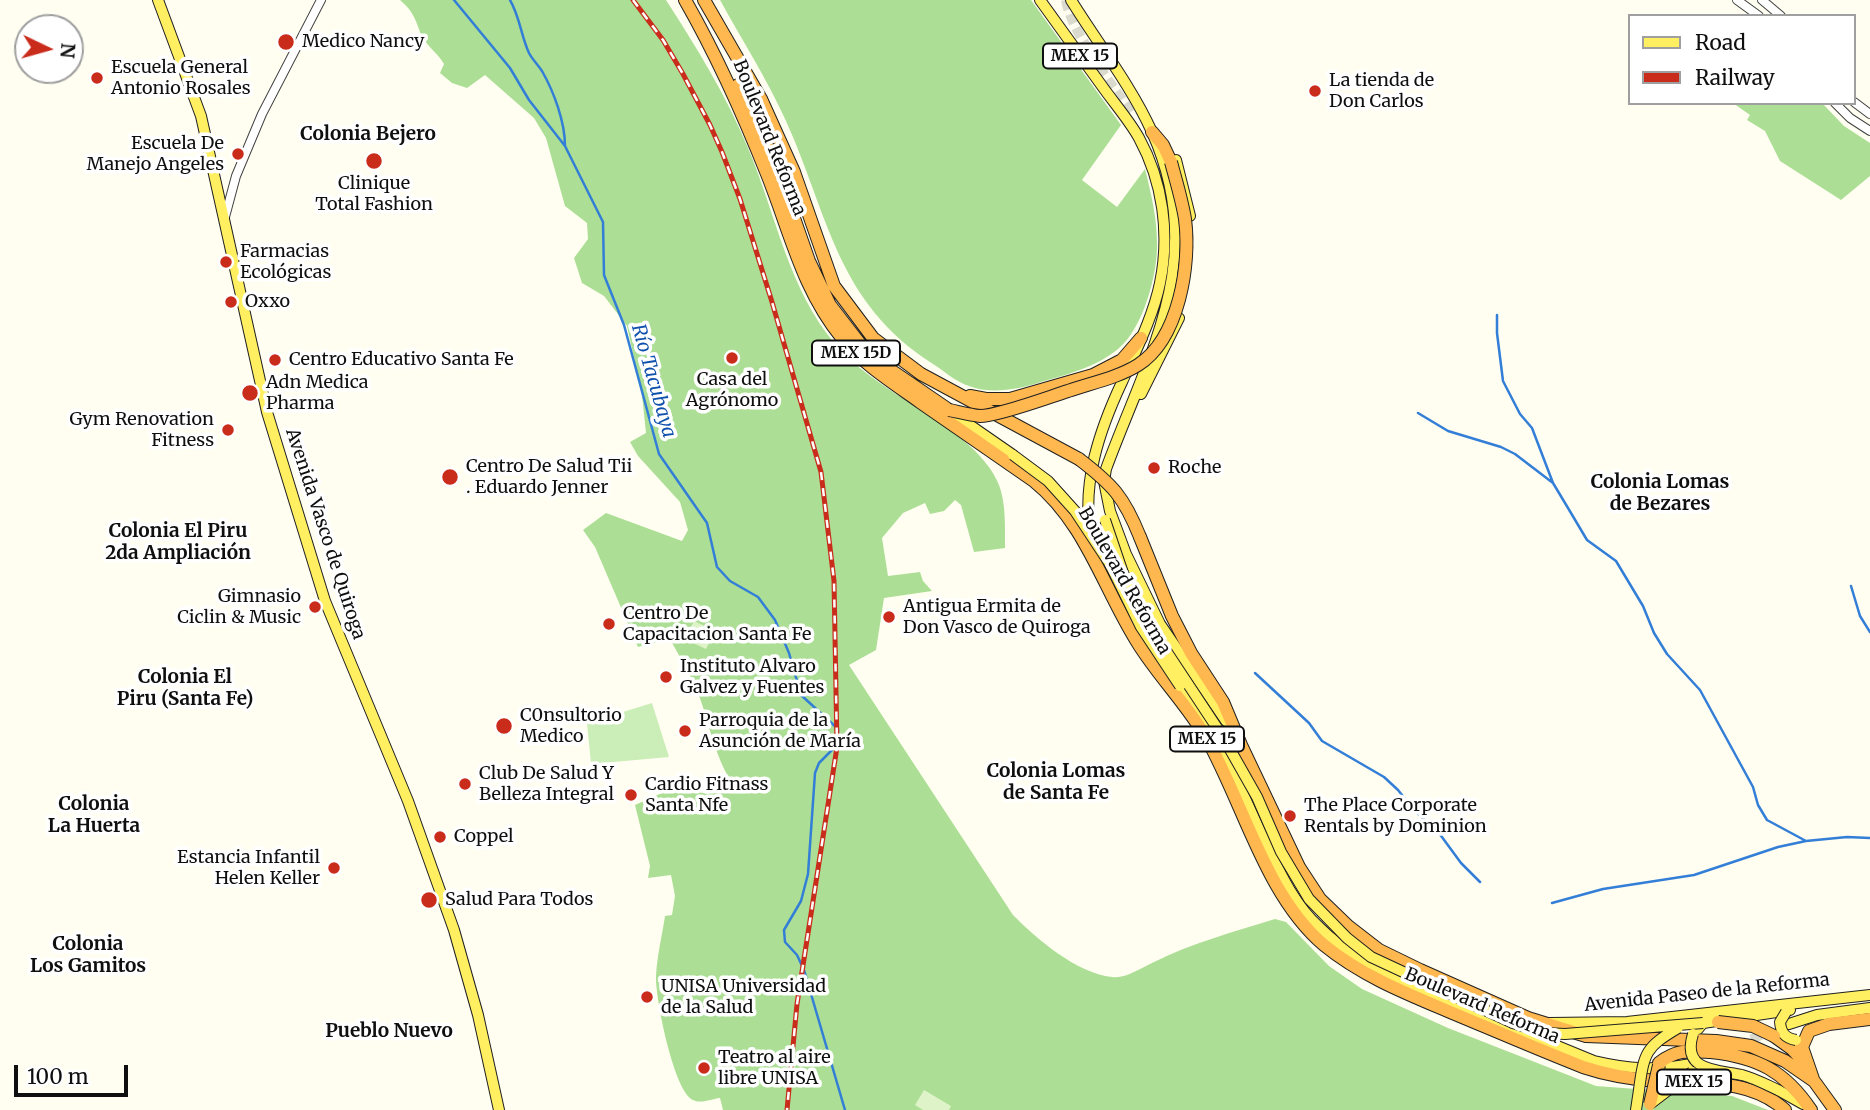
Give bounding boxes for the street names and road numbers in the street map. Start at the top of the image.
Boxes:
road number: MEX 15 [1043,44,1117,68]
street label: Boulevard Reforma [728,57,810,219]
road number: MEX 15D [812,340,900,366]
street label: Avenida Vasco de Quiroga [281,426,369,642]
street label: Boulevard Reforma [1073,504,1175,658]
road number: MEX 15 [1170,726,1244,752]
street label: Boulevard Reforma [1401,964,1563,1048]
street label: Avenida Paseo de la Reforma [1583,969,1831,1017]
road number: MEX 15 [1657,1070,1731,1094]

